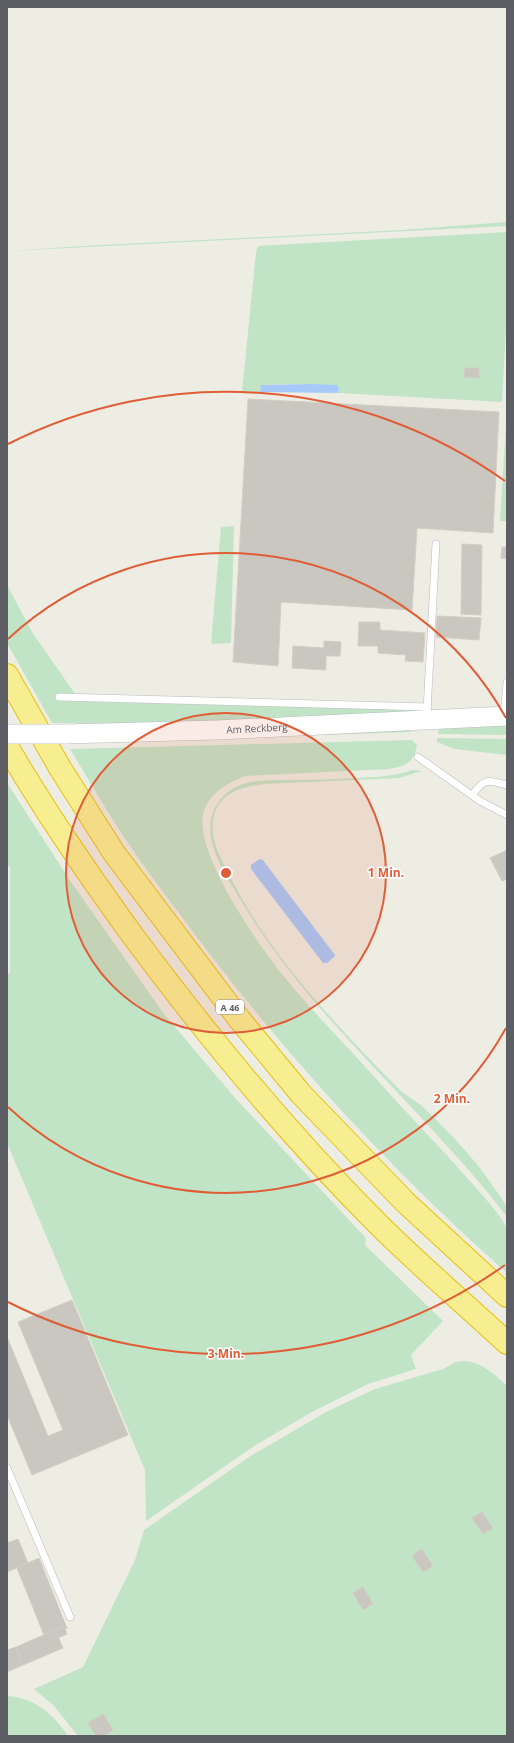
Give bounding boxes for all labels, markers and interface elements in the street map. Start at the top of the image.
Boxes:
street label: Am Reckberg [226,720,288,737]
text: 1 Min. [368,864,404,881]
centre of rings [219,866,233,880]
road number: A 46 [216,1000,244,1014]
text: 2 Min. [434,1090,470,1107]
text: 3 Min. [208,1345,244,1362]

